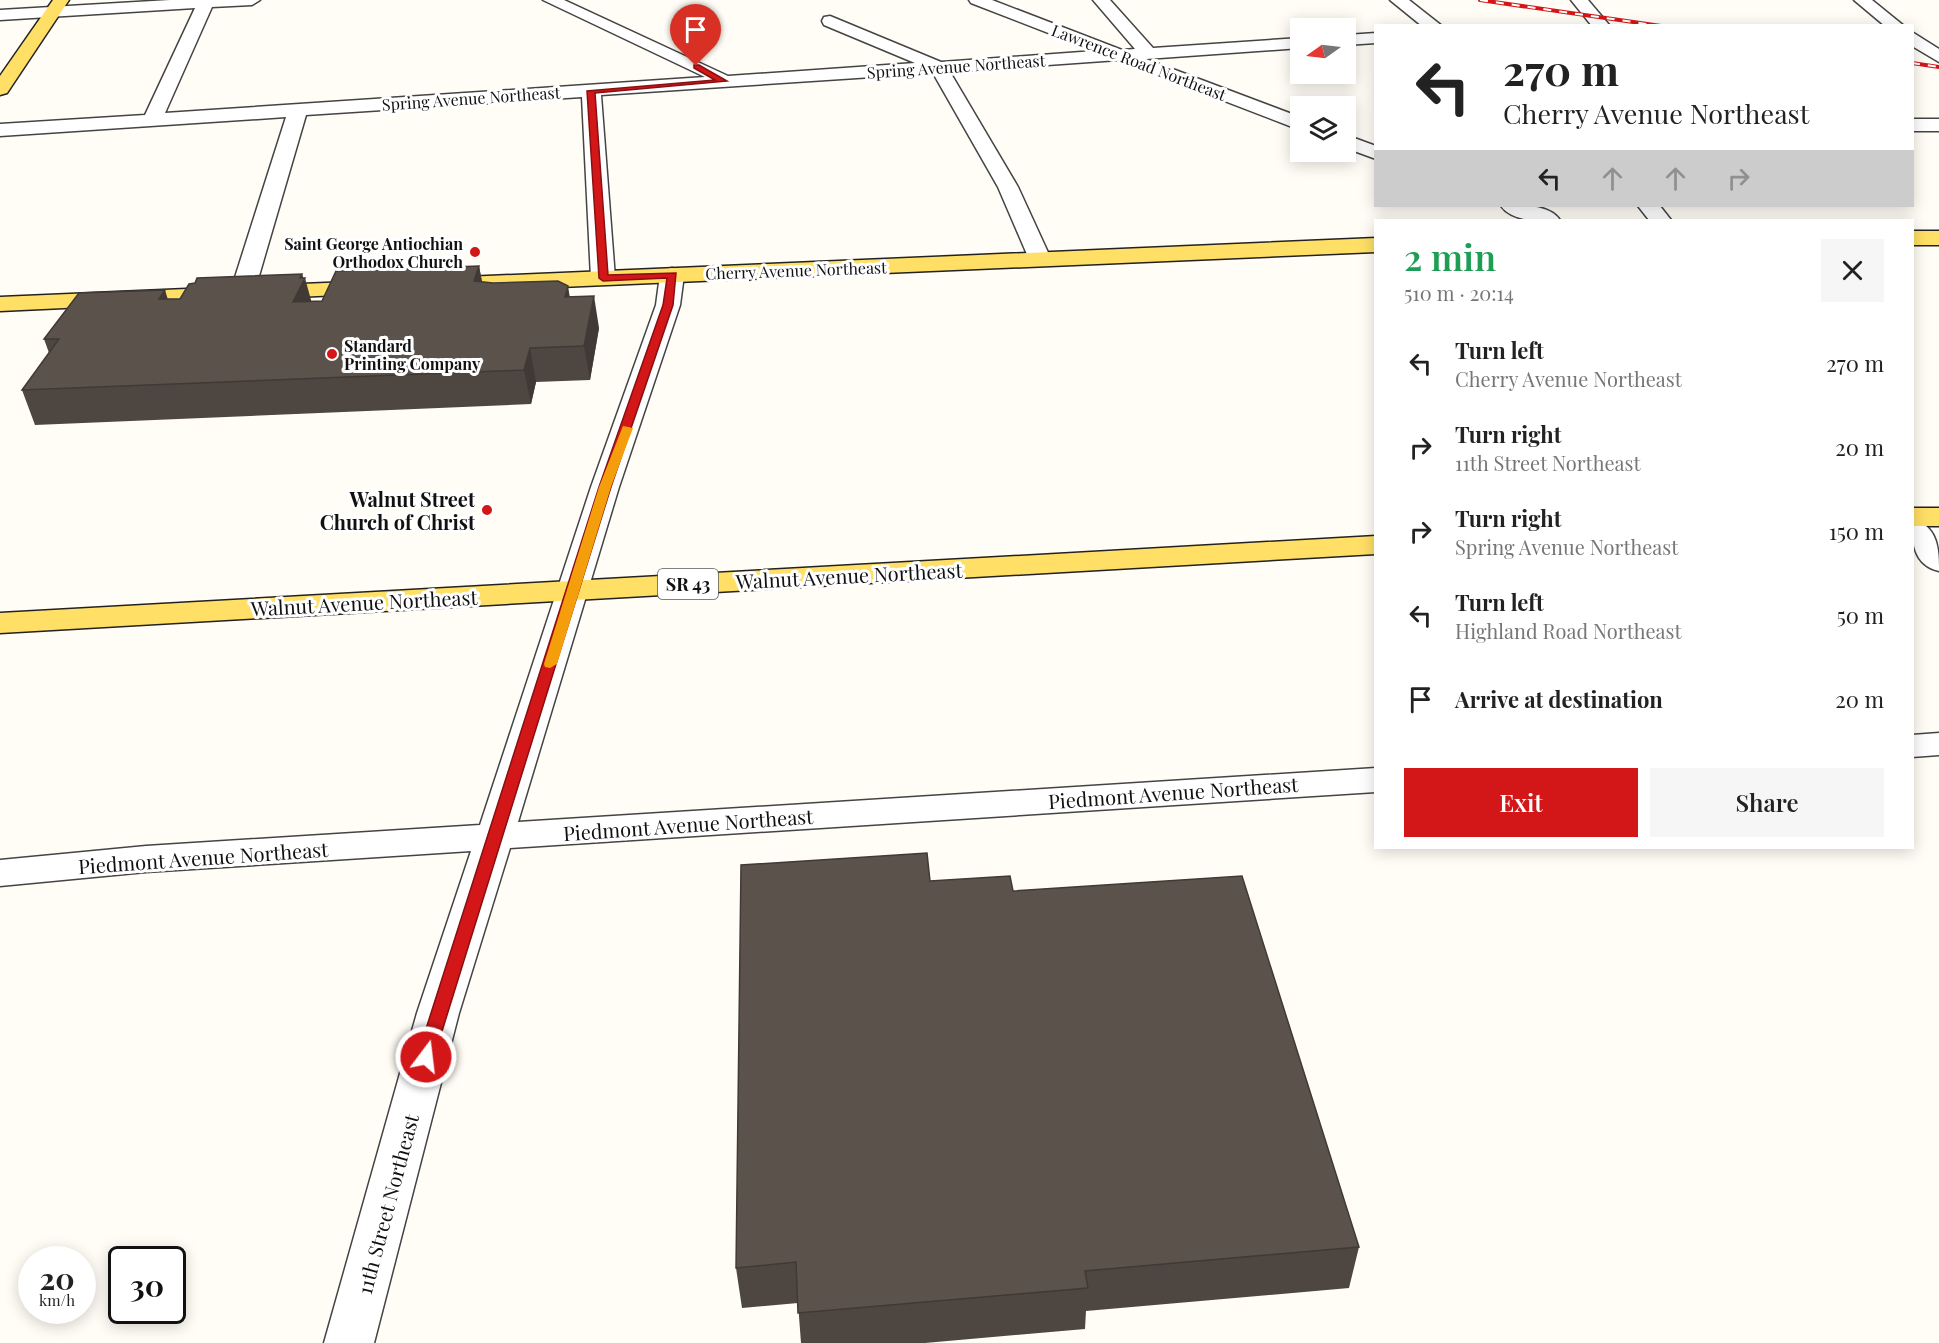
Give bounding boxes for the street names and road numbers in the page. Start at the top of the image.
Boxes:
street label: Lawrence Road Northeast [1049,19,1230,105]
street label: Spring Avenue Northeast [866,49,1046,83]
street label: Spring Avenue Northeast [381,81,561,115]
street label: Cherry Avenue Northeast [705,256,887,284]
street label: Walnut Avenue Northeast [734,556,964,594]
road number: SR 43 [658,569,718,599]
street label: Walnut Avenue Northeast [249,583,479,621]
street label: Piedmont Avenue Northeast [1047,770,1300,814]
street label: Piedmont Avenue Northeast [562,802,815,846]
street label: Piedmont Avenue Northeast [77,835,330,879]
street label: 11th Street Northeast [350,1110,424,1297]

